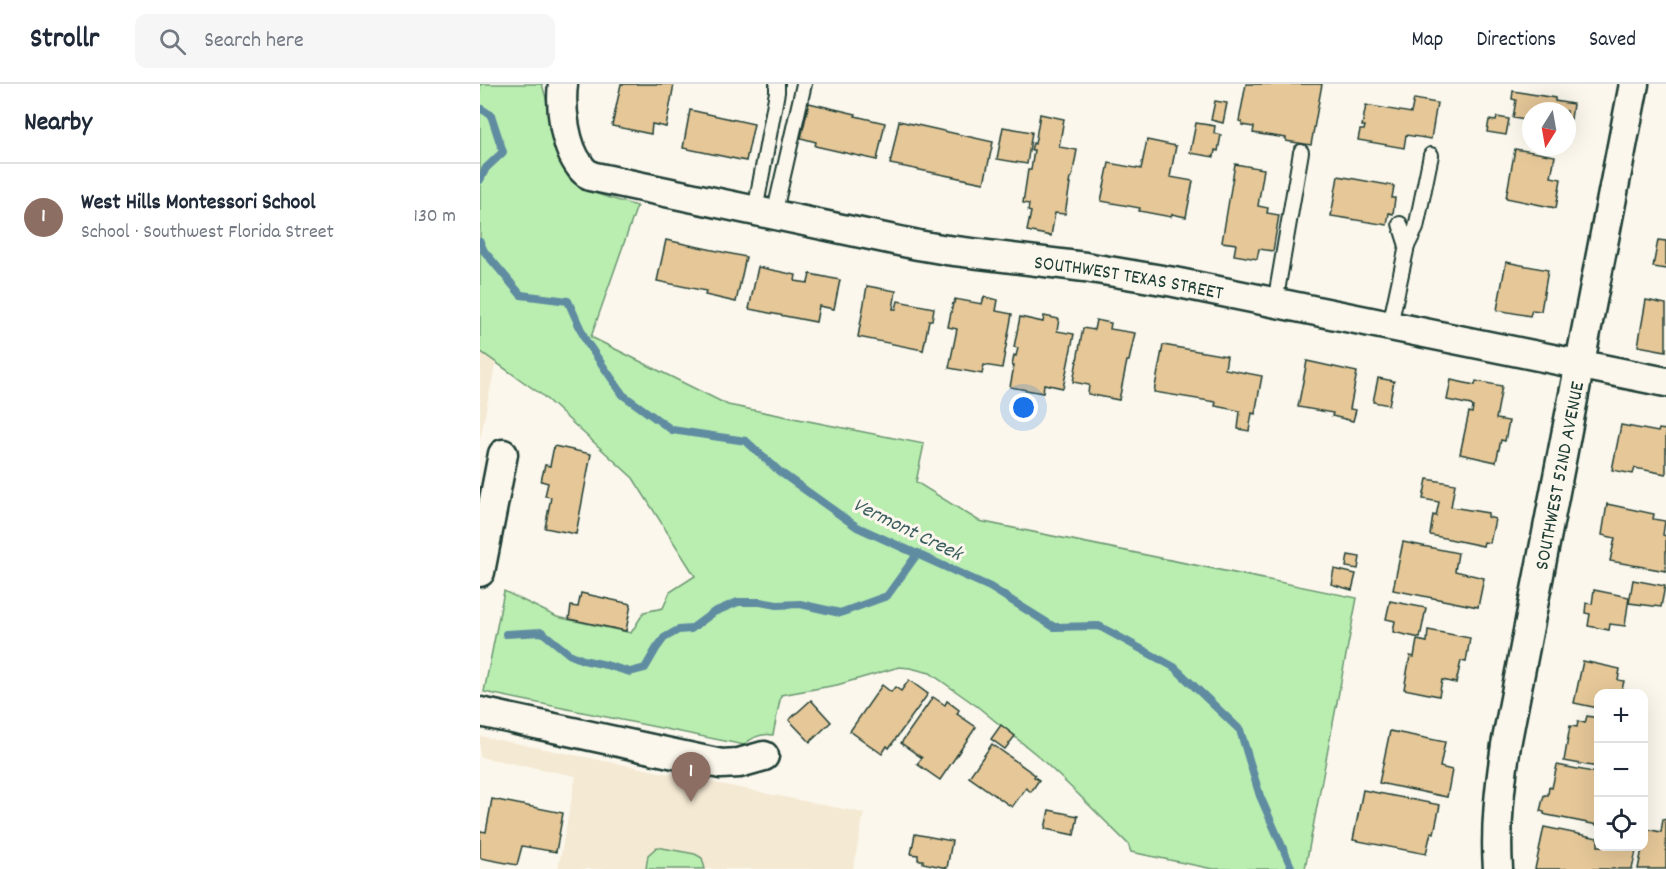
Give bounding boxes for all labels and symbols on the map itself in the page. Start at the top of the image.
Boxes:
north arrow [1522,102,1576,156]
street label: SOUTHWEST TEXAS STREET [1032,250,1225,309]
street label: SOUTHWEST 52ND AVENUE [1529,380,1593,573]
your location [1009,393,1038,422]
water label: Vermont Creek [847,491,969,571]
pin: 1 [672,752,710,802]

